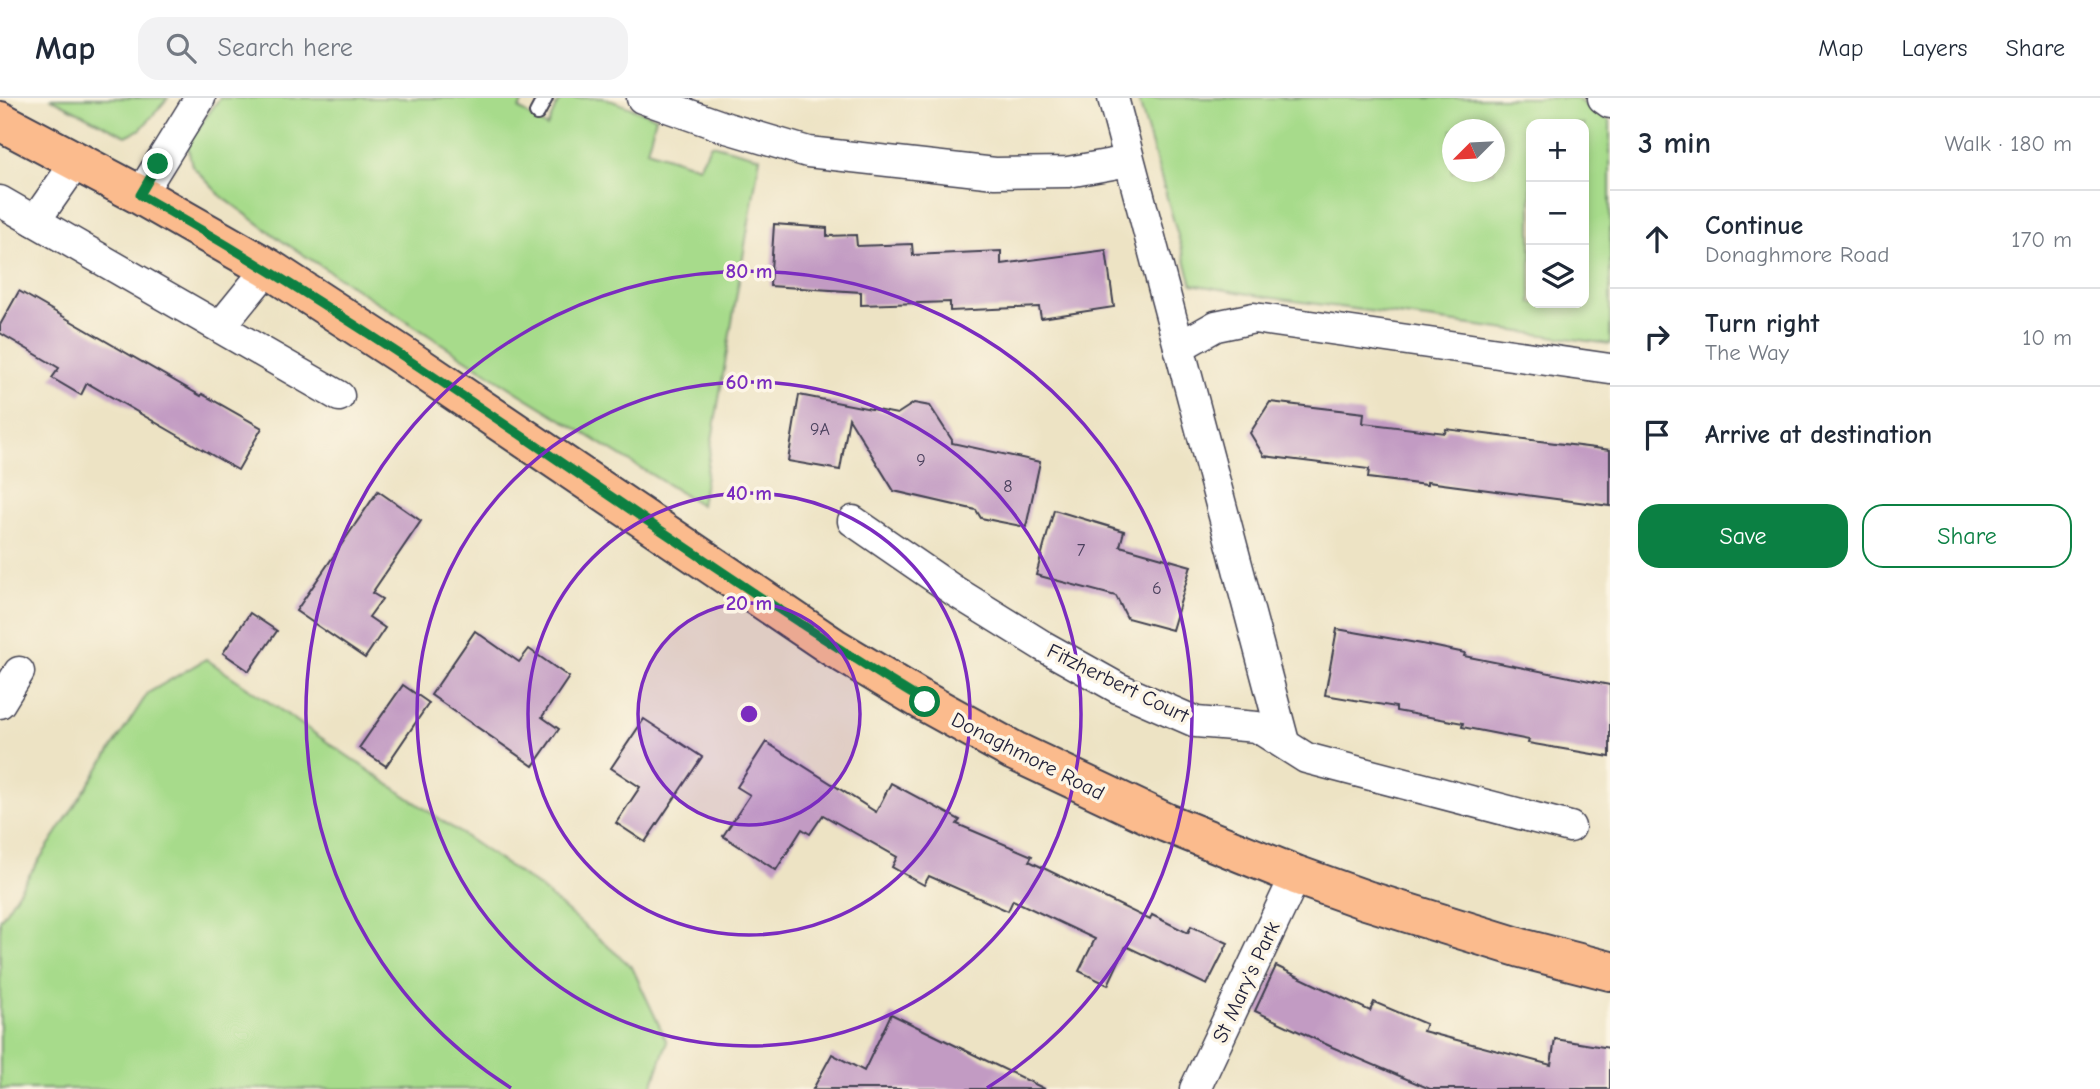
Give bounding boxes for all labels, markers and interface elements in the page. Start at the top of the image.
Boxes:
search box [138,17,628,80]
text: Map [35,29,96,67]
icon: search [162,29,200,67]
text: Search here [218,33,353,63]
text: Map [1818,34,1864,62]
text: Layers [1902,34,1967,62]
text: Share [2005,34,2065,62]
north arrow [1442,119,1505,182]
map controls [1526,119,1589,308]
button: + [1526,119,1589,182]
text: 3 min [1638,126,1711,161]
text: Walk · 180 m [1945,130,2072,157]
route end [142,148,173,179]
button: − [1526,182,1589,245]
text: Continue [1705,211,1803,241]
icon: ahead [1638,220,1676,258]
text: 170 m [2011,226,2072,253]
text: Donaghmore Road [1705,241,1889,268]
button: layers [1526,245,1589,308]
text: 80 m [726,259,772,283]
text: Turn right [1705,309,1819,339]
icon: right [1638,318,1676,356]
text: 10 m [2022,324,2072,351]
text: The Way [1705,339,1789,366]
text: 60 m [725,370,773,394]
icon: arrive [1638,416,1676,454]
house number: 9A [810,419,830,440]
text: Arrive at destination [1705,420,1932,450]
house number: 9 [916,450,926,471]
house number: 8 [1003,476,1013,497]
text: 40 m [726,481,772,505]
button: Save [1638,504,1848,568]
button: Share [1862,504,2072,568]
house number: 7 [1077,540,1086,561]
house number: 6 [1152,578,1162,599]
text: 20 m [726,591,772,615]
street label: Fitzherbert Court [1043,638,1193,728]
route start [909,686,940,717]
centre of rings [737,702,761,726]
street label: Donaghmore Road [948,707,1108,805]
street label: St Mary's Park [1207,918,1285,1046]

